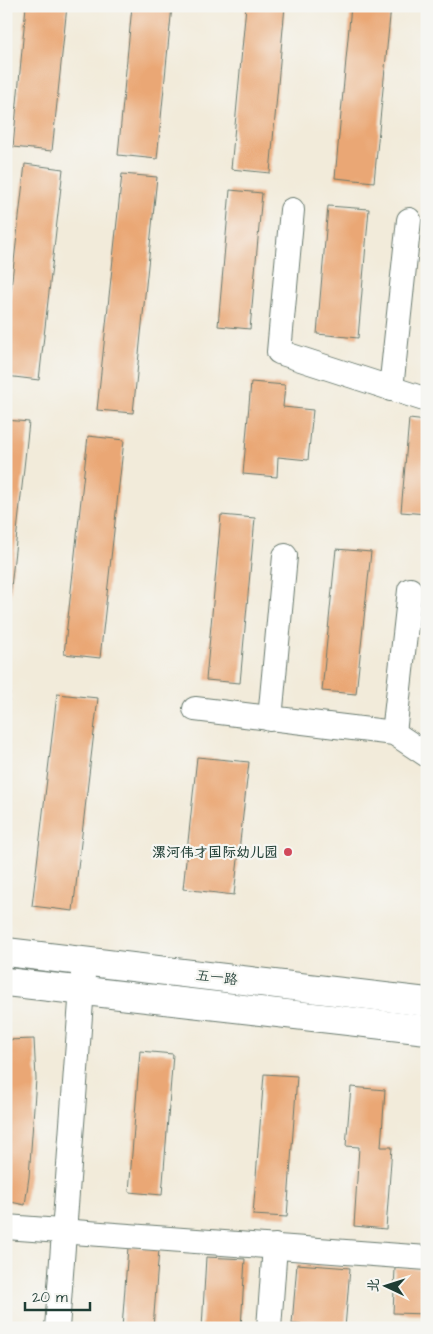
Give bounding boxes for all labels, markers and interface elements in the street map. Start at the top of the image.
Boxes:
place label: 漯河伟才国际幼儿园 [152,843,278,863]
marker: 漯河伟才国际幼儿园 [282,846,294,858]
street label: 五一路 [195,966,239,990]
north arrow [360,1262,410,1312]
text: 北 [364,1277,384,1293]
scale bar [25,1279,90,1311]
text: 20 m [32,1287,68,1308]

